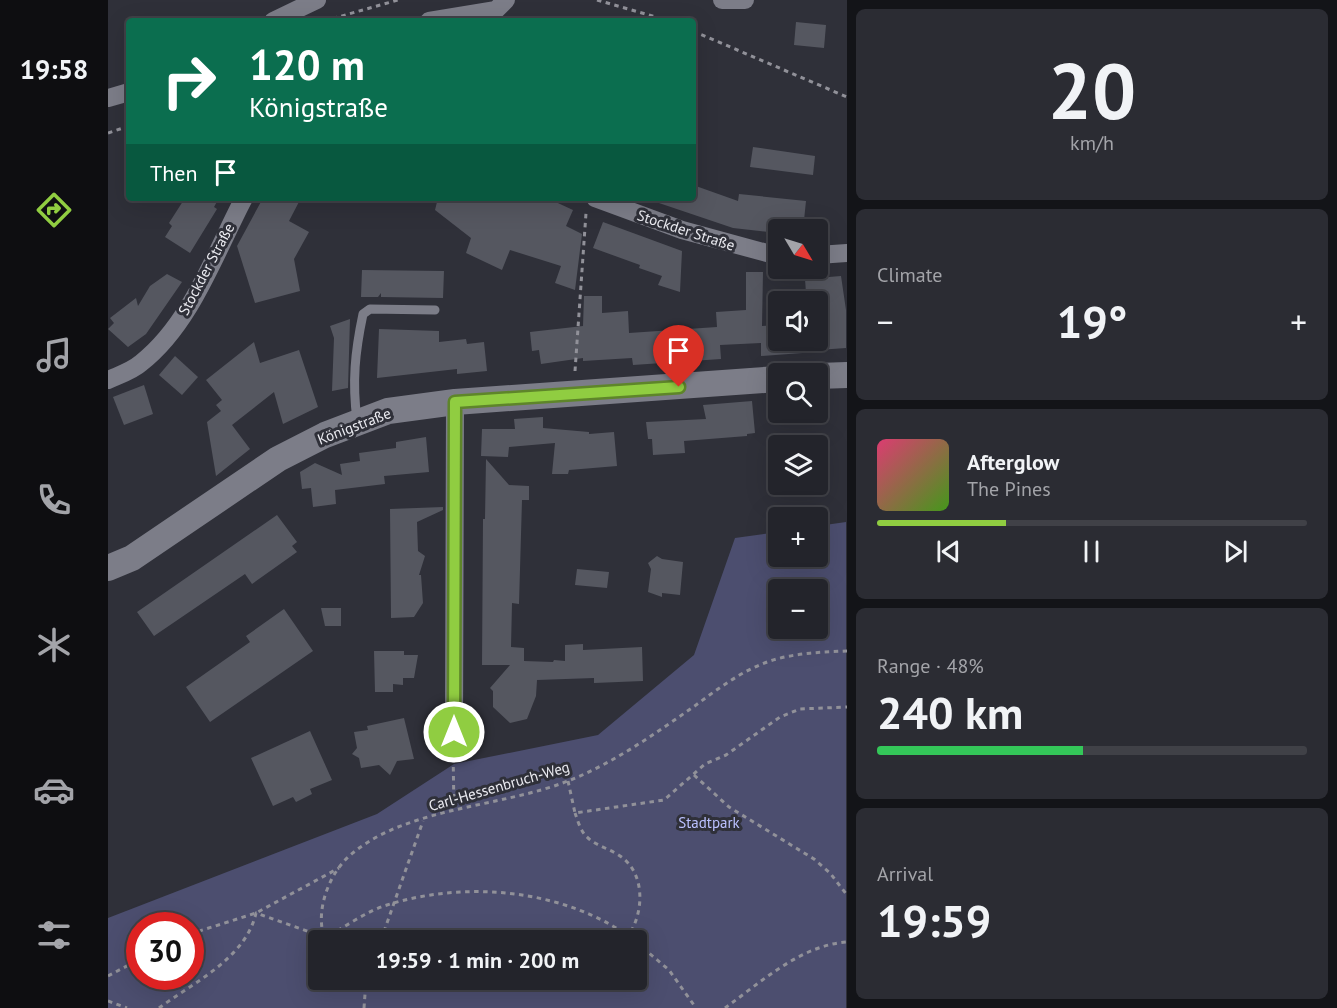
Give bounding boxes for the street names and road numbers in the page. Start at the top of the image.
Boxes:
street label: Stockder Straße [635,205,737,255]
street label: Stockder Straße [174,220,238,318]
street label: Königstraße [315,403,393,449]
street label: Carl-Hessenbruch-Weg [426,757,572,815]

